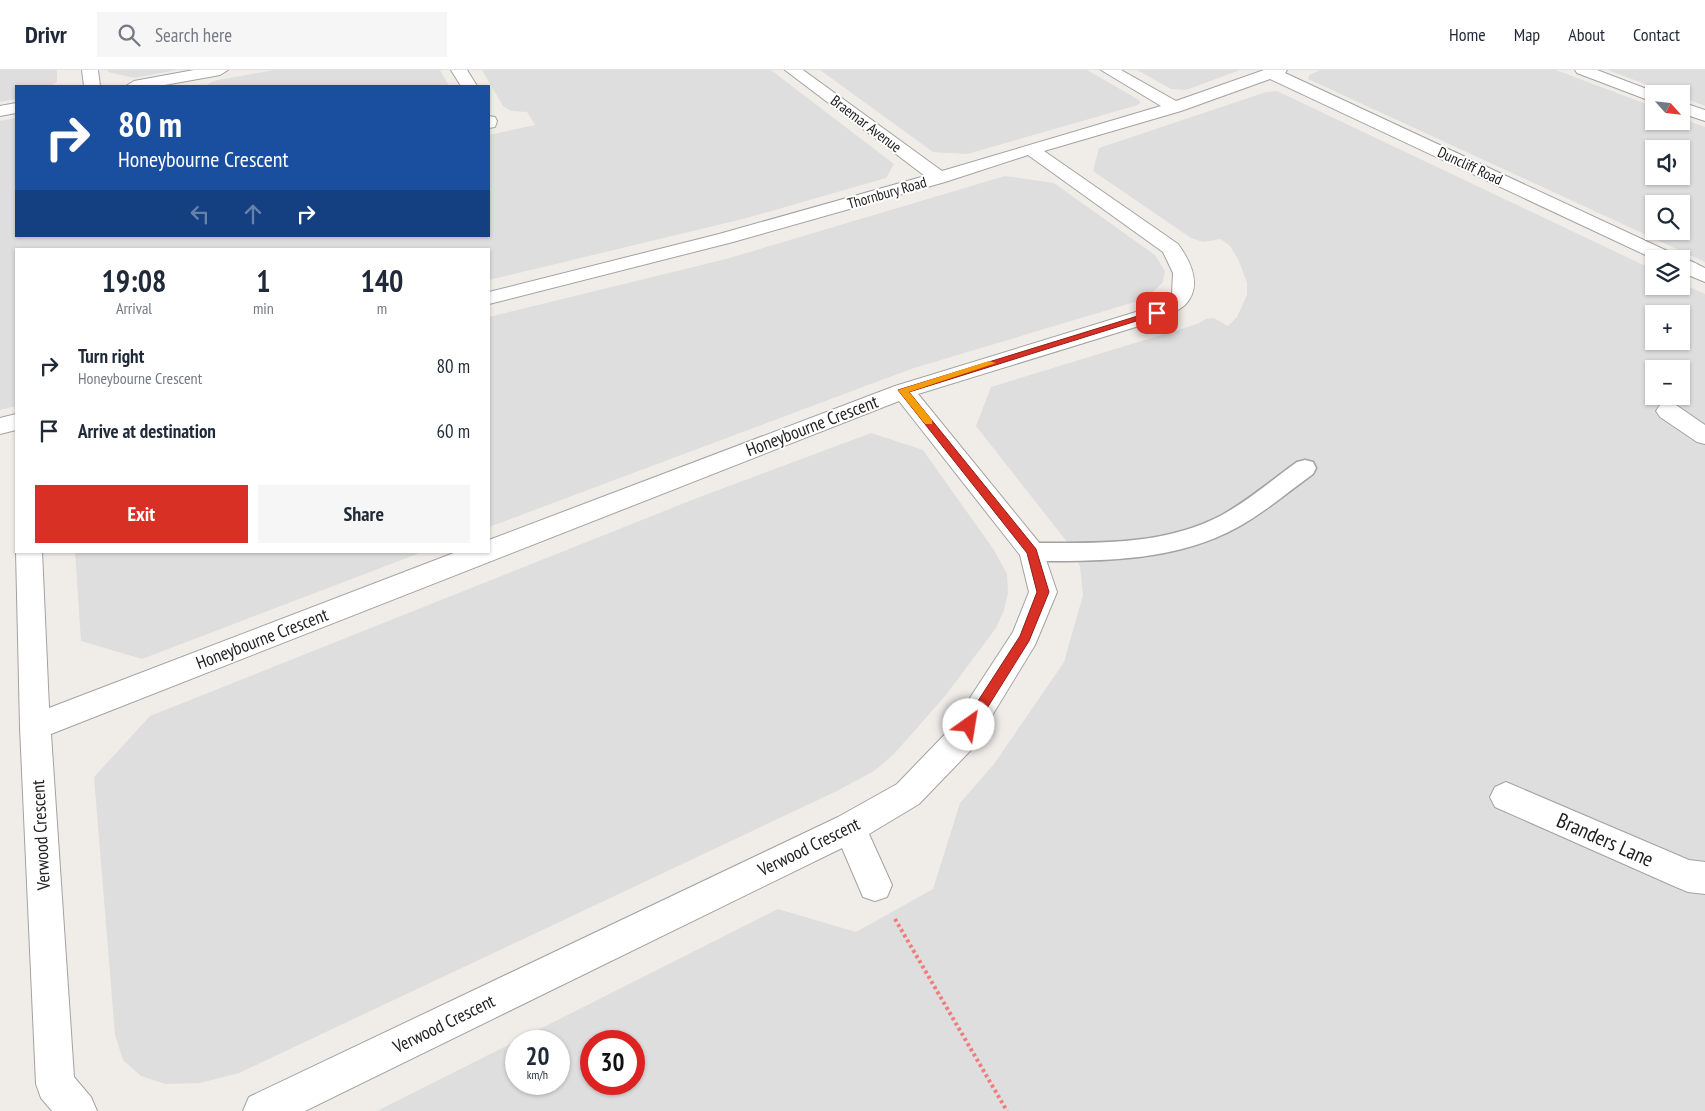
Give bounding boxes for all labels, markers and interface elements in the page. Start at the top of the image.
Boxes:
search box [97,12,447,57]
text: Drivr [25,19,67,50]
icon: search [115,21,143,49]
text: Search here [155,23,232,47]
text: Home [1449,23,1486,46]
text: Map [1514,23,1540,46]
text: About [1568,23,1605,46]
text: Contact [1633,23,1680,46]
north arrow [1645,85,1690,130]
map controls [1645,85,1690,405]
street label: Braemar Avenue [827,91,906,156]
text: 80 m [118,101,182,147]
icon: right [35,105,100,170]
button: sound [1645,140,1690,185]
street label: Duncliff Road [1435,142,1506,189]
text: Honeybourne Crescent [118,145,289,173]
street label: Thornbury Road [845,172,929,213]
button: search [1645,195,1690,240]
icon: left [186,200,214,228]
icon: ahead [239,200,267,228]
icon: right [292,200,320,228]
button: layers [1645,250,1690,295]
text: 19:08 [102,261,166,300]
text: 1 [256,261,271,300]
text: 140 [360,261,403,300]
pin [1136,292,1178,334]
text: Arrival [116,298,152,318]
text: min [253,298,274,318]
text: m [377,298,387,318]
icon: arrive [1143,299,1171,327]
button: + [1645,305,1690,350]
text: Turn right [78,344,144,368]
icon: right [35,352,63,380]
text: 80 m [437,354,470,378]
button: − [1645,360,1690,405]
text: Honeybourne Crescent [78,368,202,388]
street label: Honeybourne Crescent [743,390,881,461]
icon: arrive [35,417,63,445]
text: Arrive at destination [78,419,216,443]
text: 60 m [437,419,470,443]
button: Exit [35,485,248,543]
button: Share [258,485,470,543]
street label: Honeybourne Crescent [193,603,331,674]
position arrow [942,698,994,750]
street label: Verwood Crescent [26,779,55,892]
street label: Branders Lane [1553,806,1658,873]
street label: Verwood Crescent [753,812,863,882]
street label: Verwood Crescent [388,989,498,1059]
speed limit sign: 30 [580,1030,645,1095]
text: 20 [526,1040,549,1072]
text: km/h [527,1067,548,1082]

